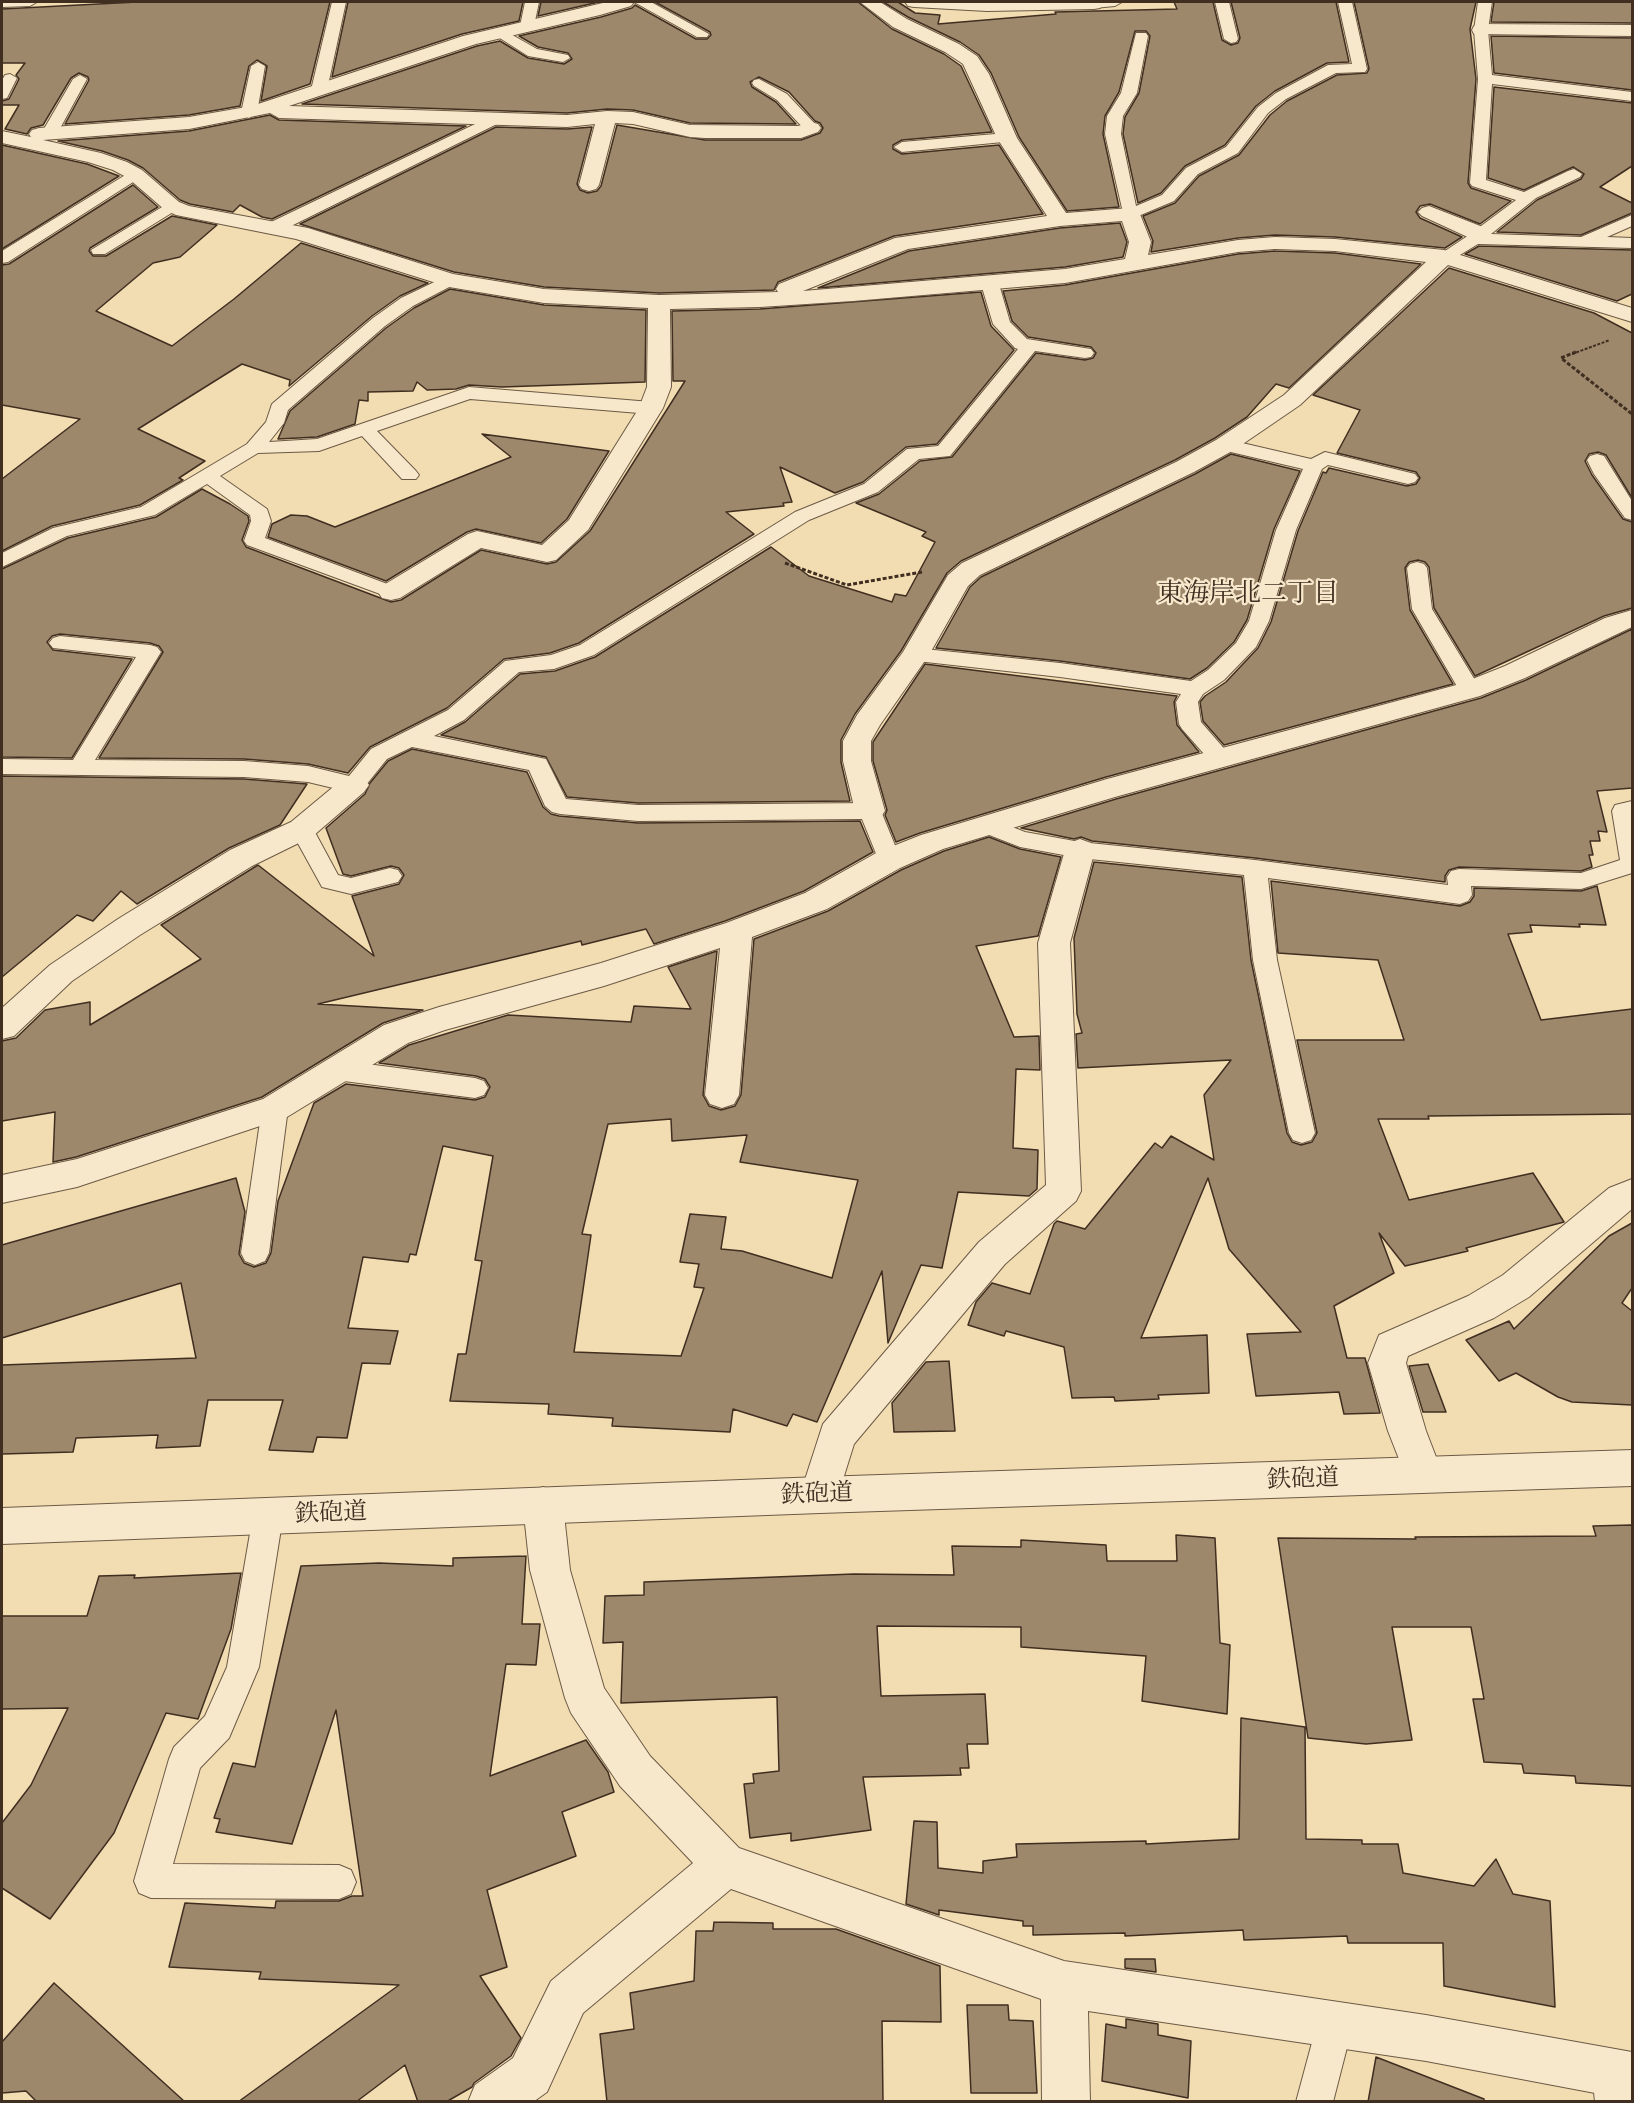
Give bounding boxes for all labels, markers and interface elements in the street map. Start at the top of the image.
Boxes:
district label: 東海岸北二丁目 [1157,579,1339,611]
street label: 鉄砲道 [1267,1464,1339,1496]
street label: 鉄砲道 [781,1479,853,1511]
street label: 鉄砲道 [295,1498,367,1530]

